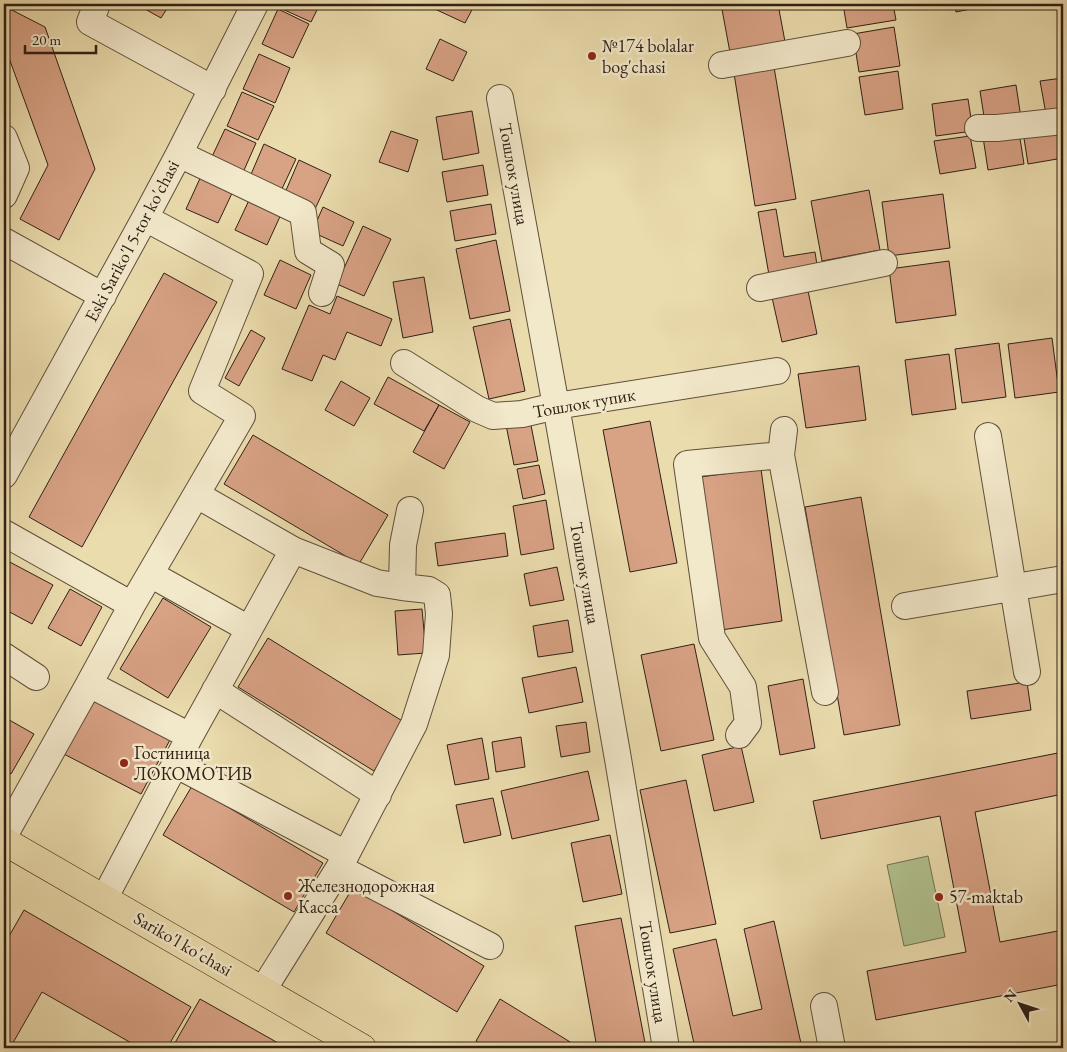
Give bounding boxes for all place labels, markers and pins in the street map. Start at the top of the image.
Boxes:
place label: №174 bolalar bog'chasi [602,34,694,78]
marker: №174 bolalar bog'chasi [586,50,598,62]
place label: Гостиница ЛОКОМОТИВ [134,741,252,785]
marker: Гостиница ЛОКОМОТИВ [118,757,130,769]
place label: Железнодорожная Касса [297,874,435,918]
place label: 57-maktab [949,885,1023,908]
marker: Железнодорожная Касса [282,890,294,902]
marker: 57-maktab [933,891,945,903]

